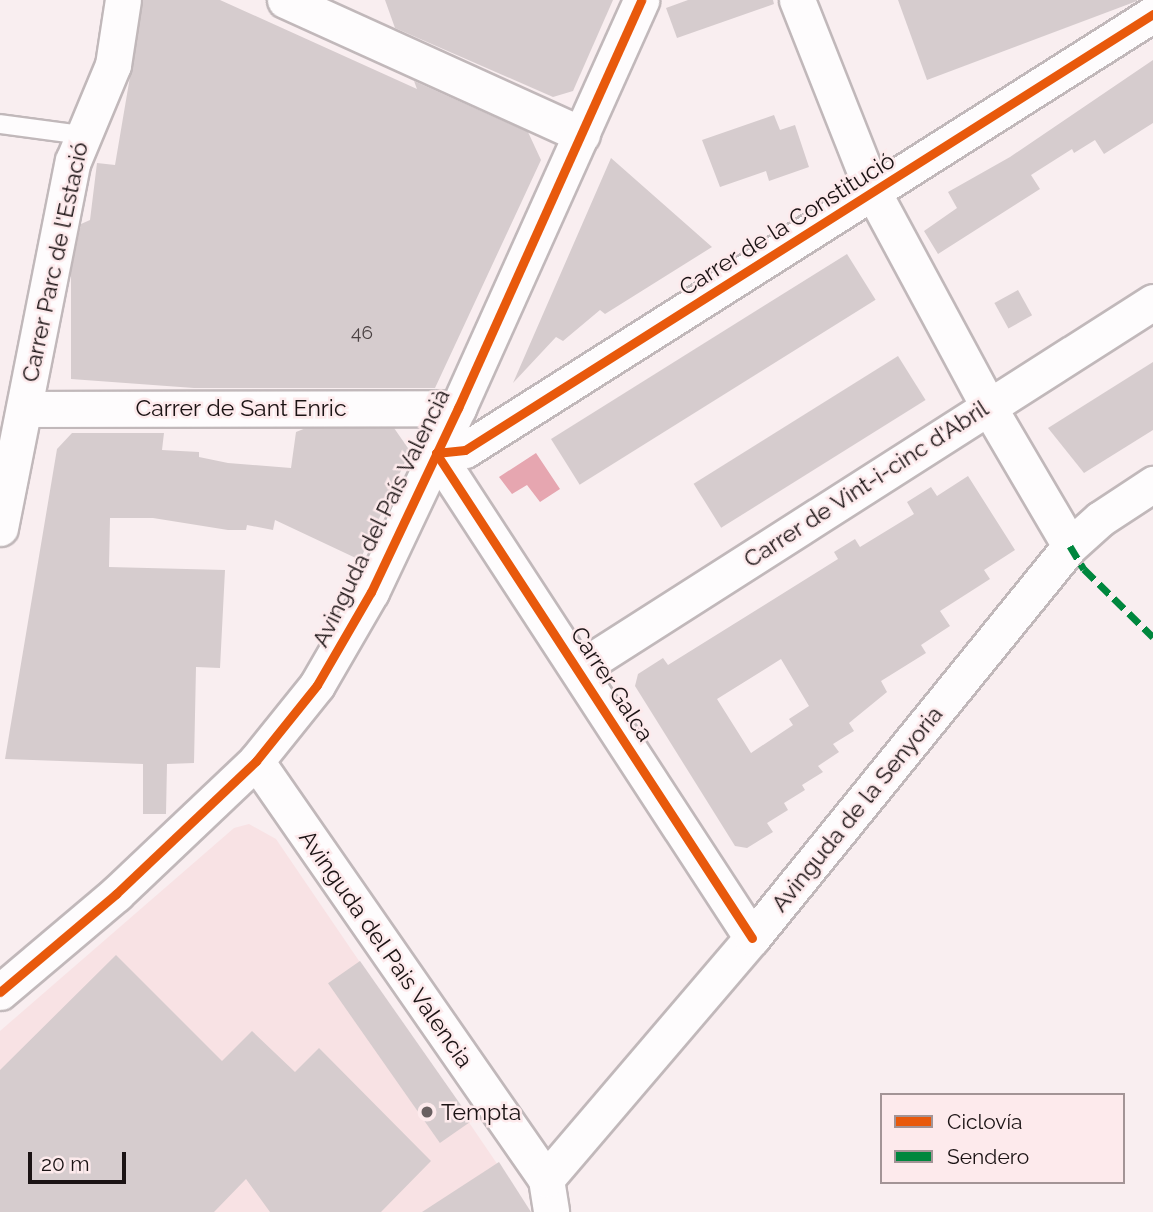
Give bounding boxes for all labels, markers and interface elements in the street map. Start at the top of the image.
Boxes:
street label: Carrer Parc de l'Estació [16,139,94,385]
street label: Carrer de la Constitució [674,146,900,302]
house number: 46 [351,322,373,344]
street label: Avinguda del País Valencià [306,384,456,652]
street label: Carrer de Sant Enric [135,394,347,422]
street label: Carrer de Vint-i-cinc d'Abril [738,394,994,574]
street label: Carrer Galca [564,621,660,747]
street label: Avinguda de la Senyoria [766,701,948,917]
street label: Avinguda del Pais Valencia [293,824,479,1074]
legend [880,1093,1125,1184]
place label: Tempta [441,1098,521,1126]
marker: Tempta [419,1104,435,1120]
text: Ciclovía [947,1109,1023,1134]
scale bar [32,1138,130,1182]
text: Sendero [947,1144,1029,1169]
text: 20 m [41,1151,89,1176]

